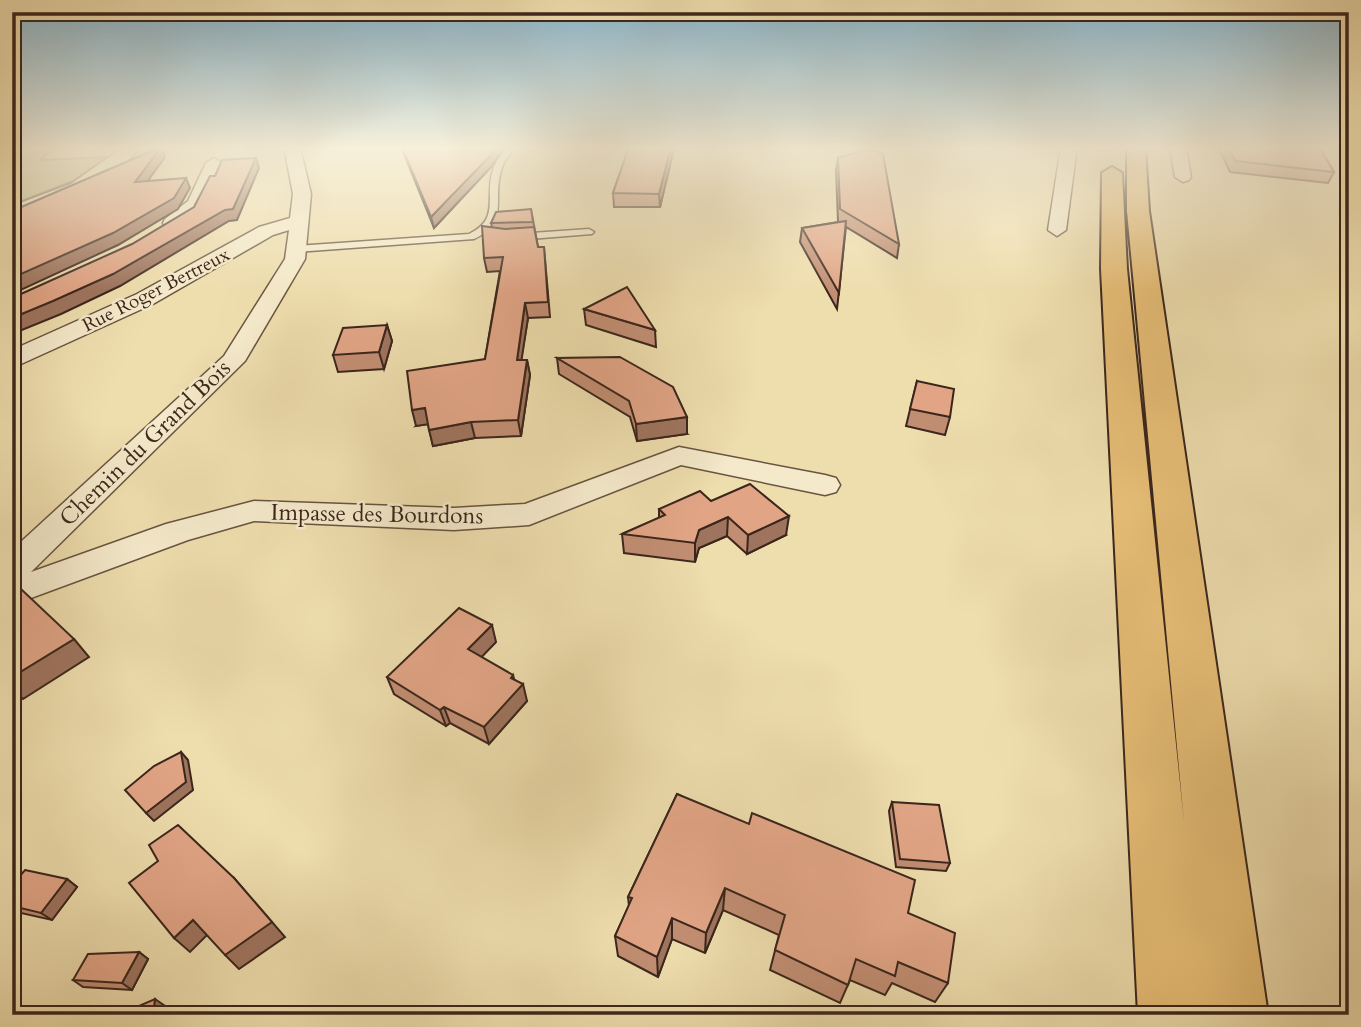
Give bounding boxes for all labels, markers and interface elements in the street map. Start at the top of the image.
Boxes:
street label: Rue Roger Bertreux [78,241,235,338]
street label: Chemin du Grand Bois [53,353,237,533]
street label: Impasse des Bourdons [270,497,484,531]

